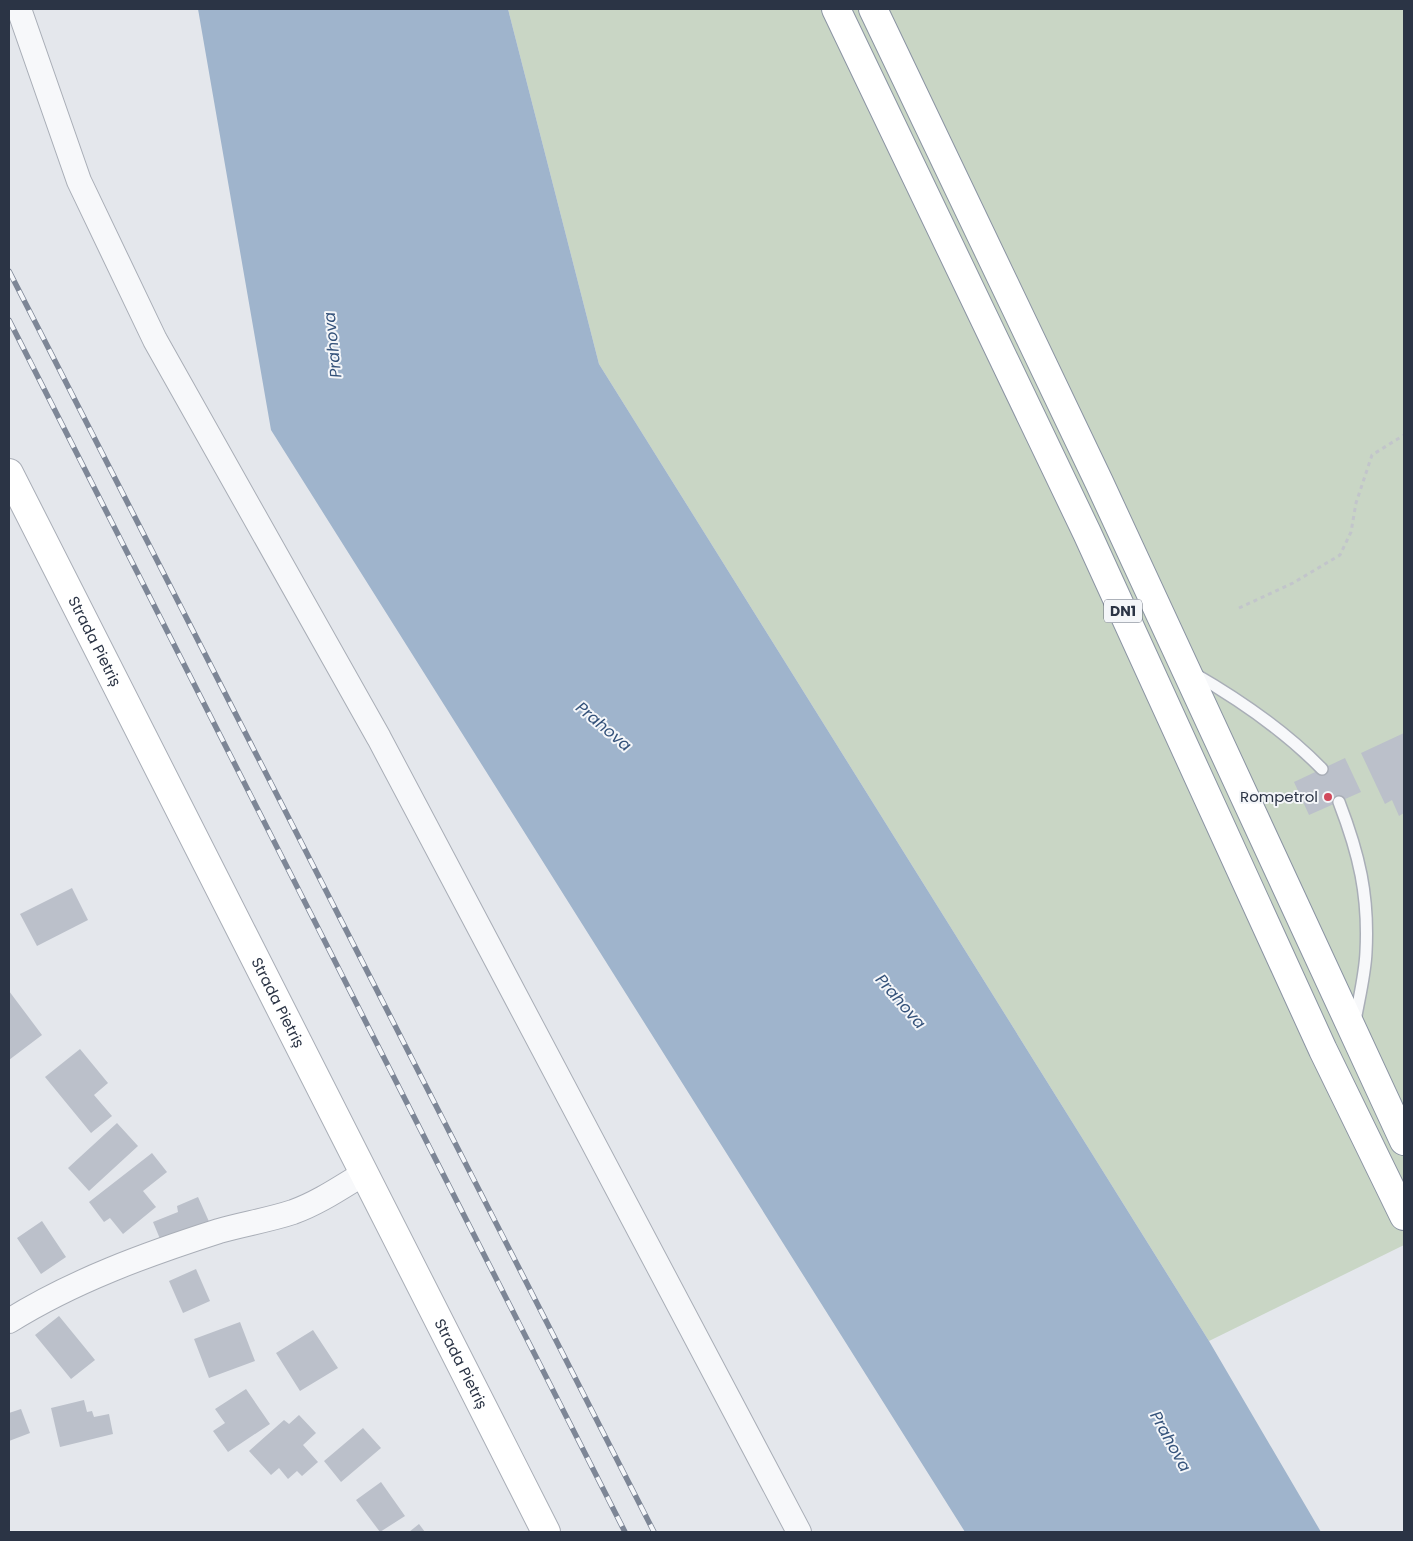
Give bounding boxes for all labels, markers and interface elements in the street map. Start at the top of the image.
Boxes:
water label: Prahova [318,311,347,379]
street label: Strada Pietriș [63,593,127,690]
road number: DN1 [1104,600,1142,622]
water label: Prahova [571,696,637,757]
place label: Rompetrol [1240,786,1318,807]
marker: Rompetrol [1322,791,1334,803]
street label: Strada Pietriș [246,954,310,1051]
water label: Prahova [870,969,931,1034]
street label: Strada Pietriș [430,1315,493,1413]
water label: Prahova [1144,1407,1197,1476]

